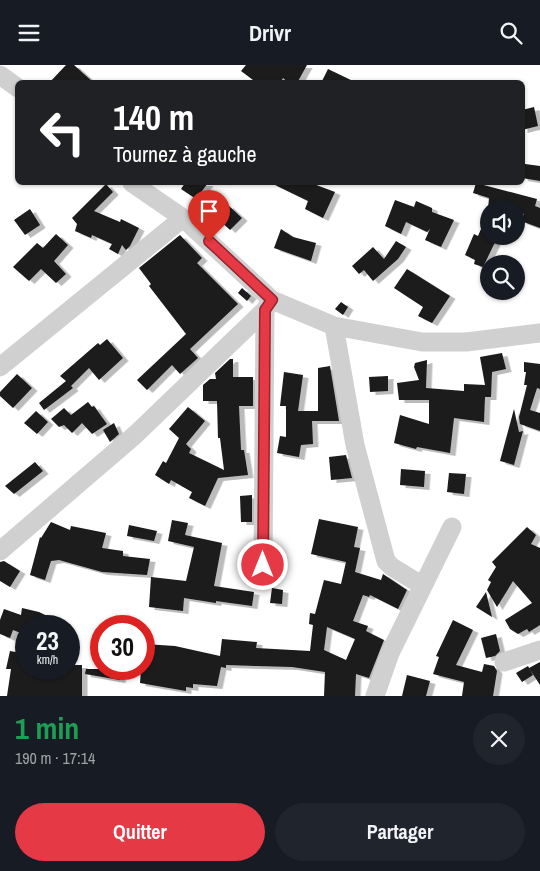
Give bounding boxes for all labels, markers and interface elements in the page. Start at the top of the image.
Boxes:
text: Drivr [249,18,291,48]
icon: menu [15,19,43,47]
icon: search [497,19,525,47]
text: 140 m [113,94,194,141]
icon: left [30,100,95,165]
text: Tournez à gauche [113,139,256,169]
pin [188,190,230,241]
icon: arrive [195,197,223,225]
map controls [480,200,525,300]
button: sound [480,200,525,245]
button: search [480,255,525,300]
position arrow [236,538,288,590]
speed limit sign: 30 [90,615,155,680]
text: 23 [36,624,59,658]
text: km/h [37,652,58,668]
text: 1 min [15,708,79,748]
button: close [473,713,525,765]
text: 190 m · 17:14 [15,747,95,769]
button: Quitter [15,803,265,861]
button: Partager [275,803,525,861]

